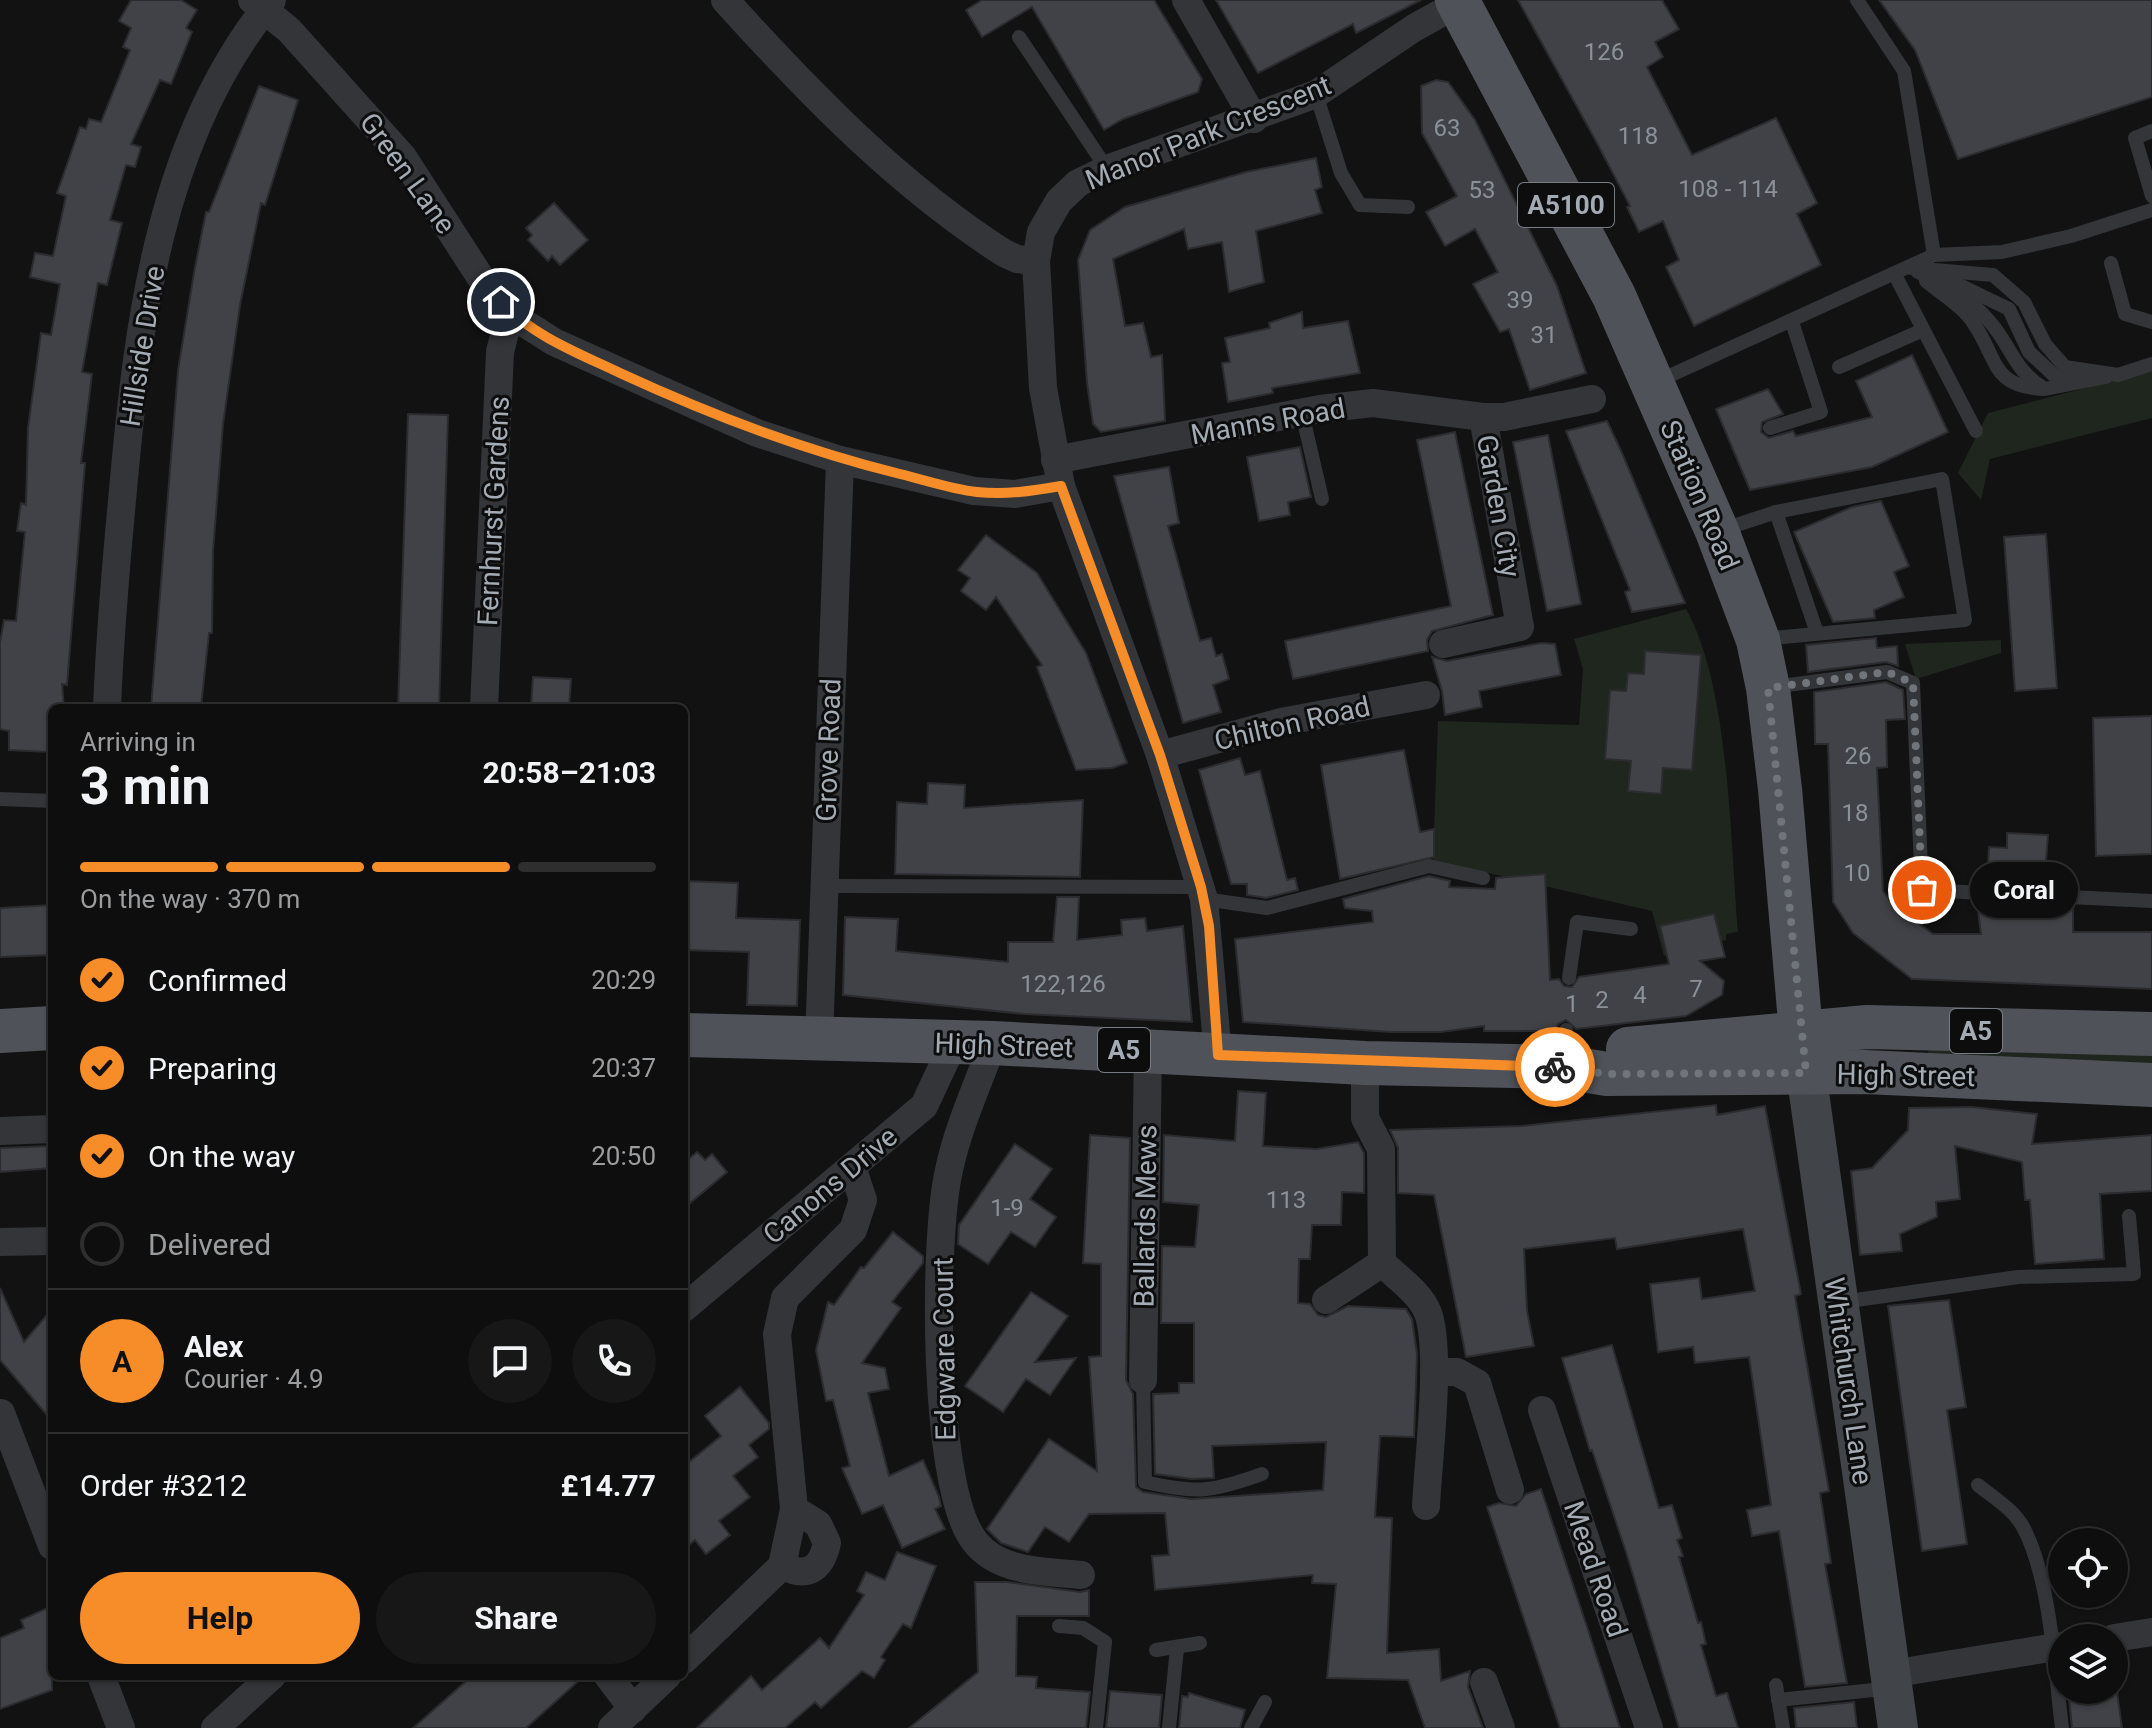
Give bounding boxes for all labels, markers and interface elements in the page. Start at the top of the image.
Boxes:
house number: 126 [1584,38,1624,66]
street label: Manor Park Crescent [1081,68,1336,197]
street label: Green Lane [353,107,462,240]
house number: 63 [1434,114,1460,142]
house number: 118 [1618,122,1658,150]
house number: 108 - 114 [1678,175,1778,203]
house number: 53 [1469,176,1495,204]
road number: A5100 [1518,183,1614,227]
street label: Hillside Drive [114,263,171,429]
pin [467,268,535,336]
icon: home [479,280,523,324]
house number: 39 [1507,286,1533,314]
house number: 31 [1531,321,1557,349]
street label: Manns Road [1188,392,1348,451]
street label: Fernhurst Gardens [471,395,516,627]
street label: Station Road [1653,415,1746,575]
street label: Garden City [1470,432,1527,580]
street label: Grove Road [810,678,847,822]
street label: Chilton Road [1211,690,1373,757]
text: Arriving in [80,727,196,757]
house number: 26 [1845,742,1871,770]
text: 20:58–21:03 [482,755,656,790]
text: 3 min [80,756,211,817]
house number: 18 [1842,799,1868,827]
pin [1888,856,1956,924]
house number: 10 [1844,859,1870,887]
callout: Coral [1970,862,2078,918]
icon: bag [1900,868,1944,912]
text: Coral [1993,875,2055,905]
text: On the way · 370 m [80,884,300,914]
icon: check [80,958,124,1002]
text: Confirmed [148,963,287,998]
text: 20:29 [591,965,656,995]
house number: 122,126 [1020,970,1106,998]
house number: 7 [1689,975,1703,1003]
house number: 4 [1633,981,1647,1009]
house number: 2 [1595,986,1609,1014]
house number: 1 [1565,990,1579,1018]
road number: A5 [1950,1009,2002,1053]
street label: High Street [934,1027,1074,1064]
courier [1515,1027,1595,1107]
road number: A5 [1098,1028,1150,1072]
icon: bike [1533,1045,1577,1089]
icon: check [80,1046,124,1090]
text: Preparing [148,1051,277,1086]
text: 20:37 [591,1053,656,1083]
street label: High Street [1836,1058,1976,1093]
street label: Canons Drive [757,1120,904,1251]
street label: Ballards Mews [1127,1124,1164,1308]
icon: check [80,1134,124,1178]
text: On the way [148,1139,295,1174]
text: 20:50 [591,1141,656,1171]
house number: 113 [1266,1186,1306,1214]
house number: 1-9 [990,1194,1024,1222]
text: Delivered [148,1227,271,1262]
street label: Edgware Court [926,1257,963,1441]
street label: Whitchurch Lane [1818,1275,1879,1487]
button: chat [468,1319,552,1403]
button: phone [572,1319,656,1403]
text: Alex [184,1329,244,1364]
text: A [112,1344,132,1379]
text: Courier · 4.9 [184,1364,324,1394]
text: Order #3212 [80,1468,247,1503]
text: £14.77 [561,1468,656,1503]
street label: Mead Road [1557,1497,1634,1641]
map controls [2048,1528,2128,1704]
button: locate [2048,1528,2128,1608]
button: Help [80,1572,360,1664]
button: Share [376,1572,656,1664]
button: layers [2048,1624,2128,1704]

